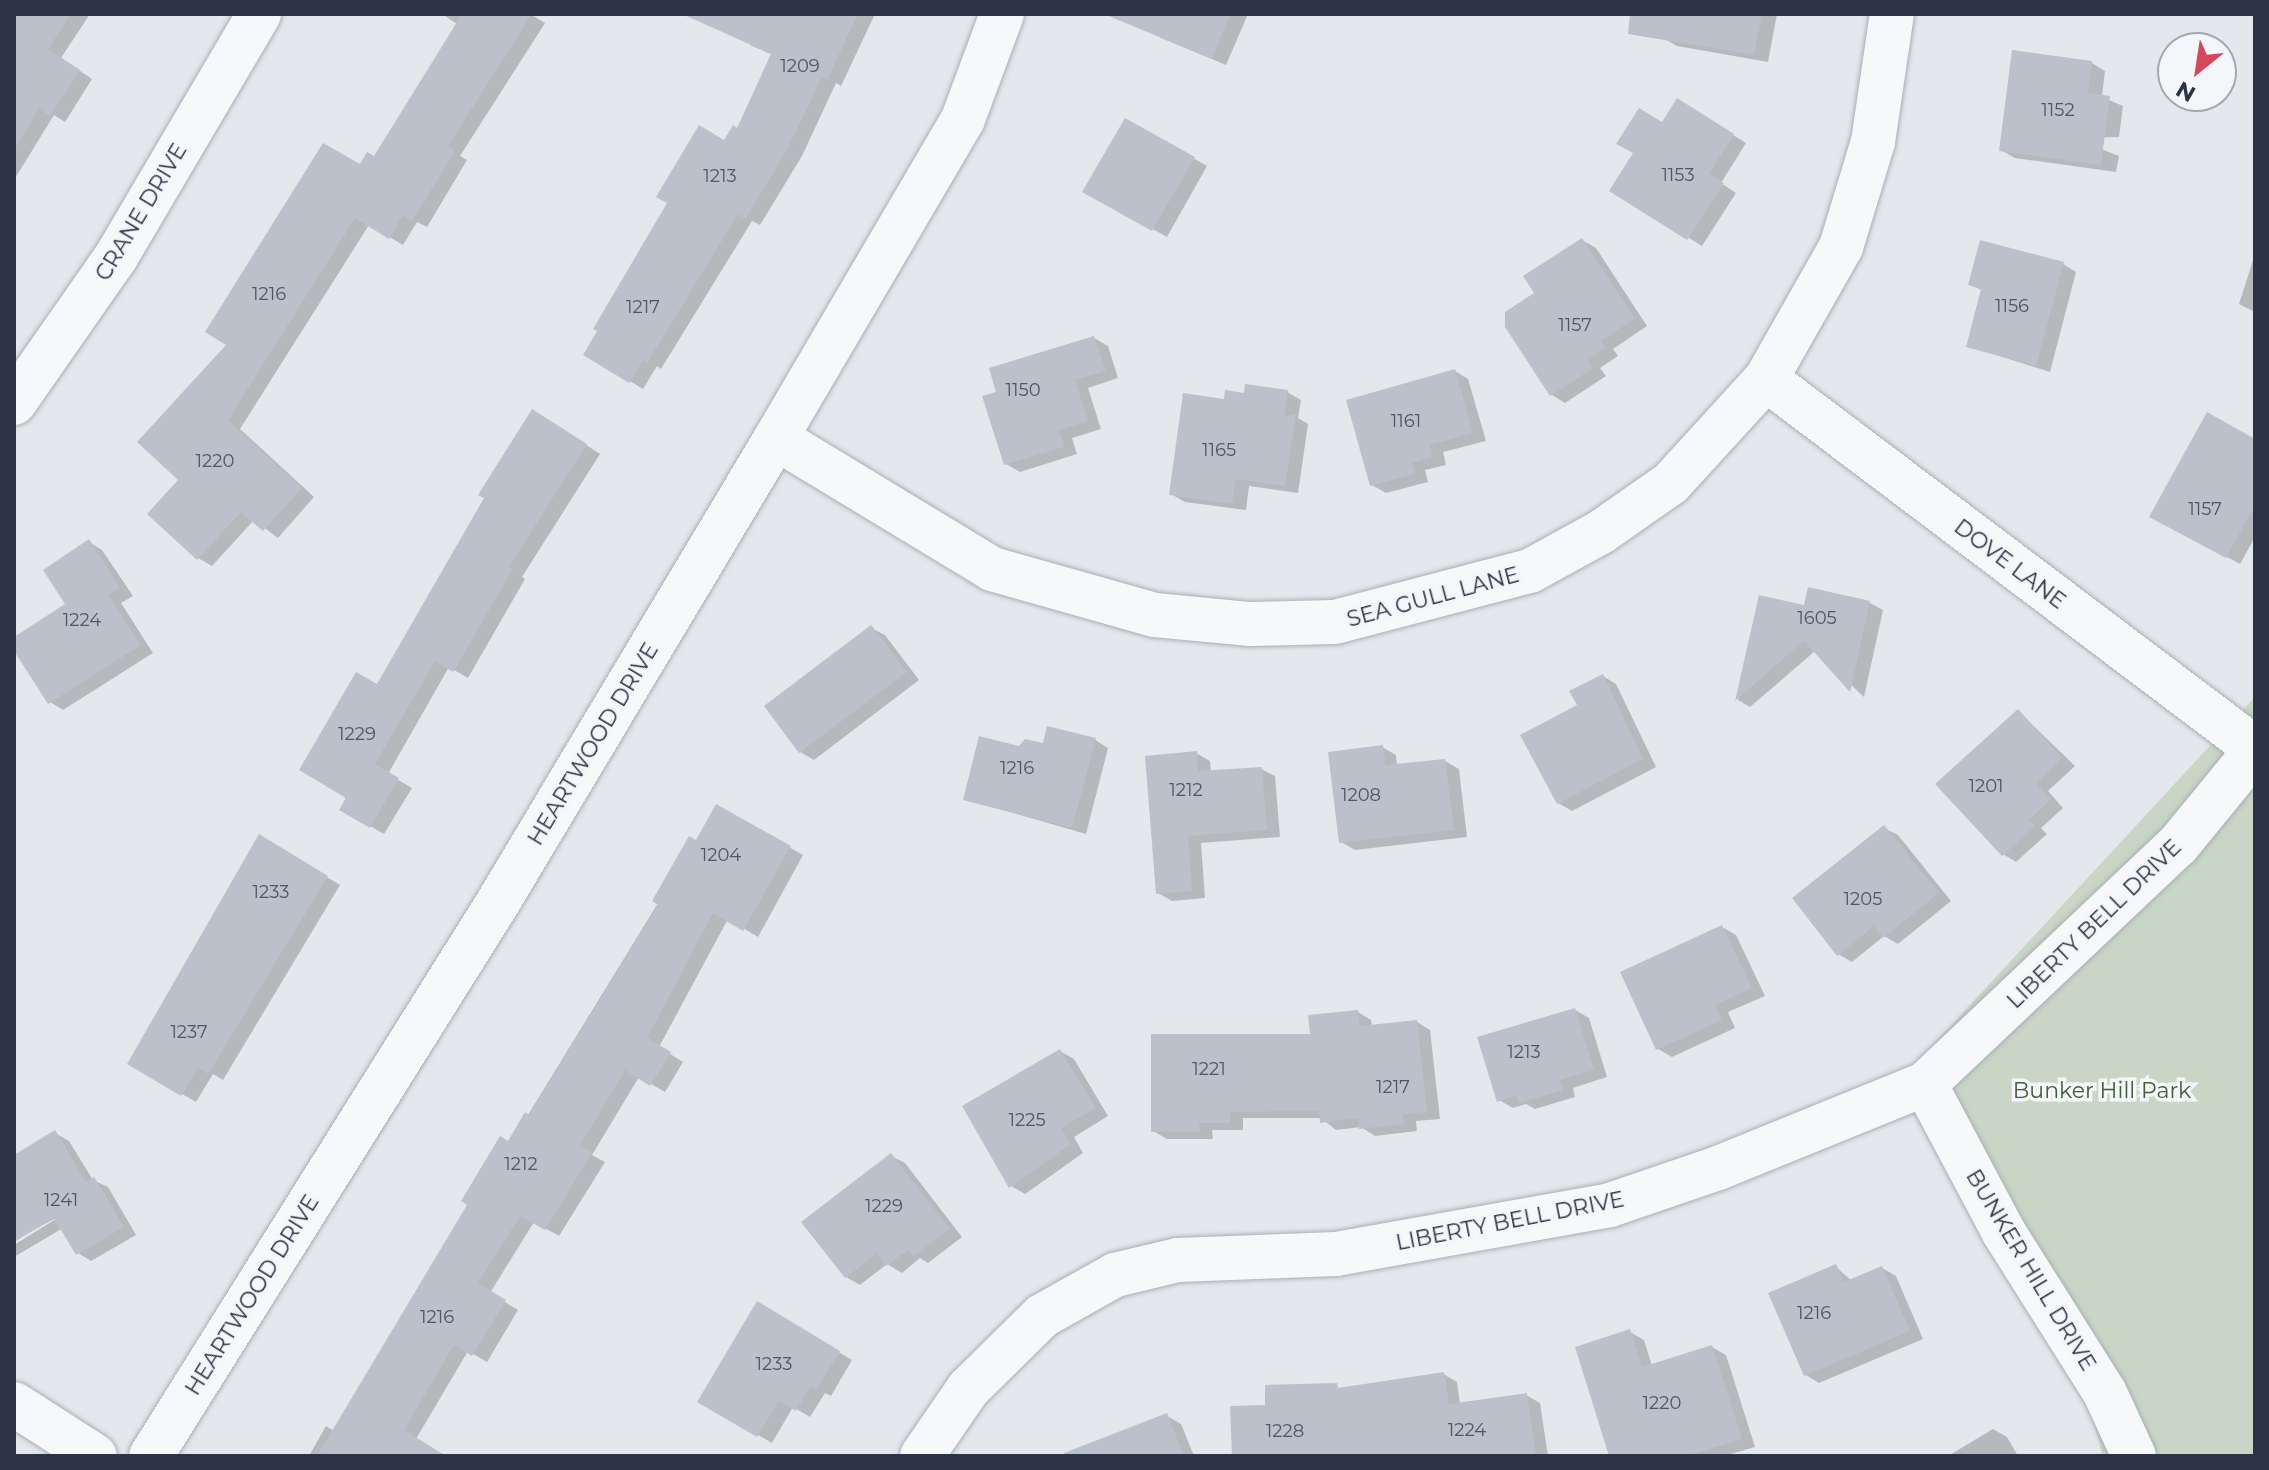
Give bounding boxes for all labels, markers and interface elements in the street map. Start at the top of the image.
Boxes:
north arrow [2157,32,2237,112]
house number: 1209 [780,55,820,77]
text: N [2171,75,2200,108]
house number: 1152 [2041,99,2075,121]
street label: CRANE DRIVE [90,138,192,286]
house number: 1153 [1661,164,1695,186]
house number: 1213 [703,165,737,187]
house number: 1216 [252,283,286,305]
house number: 1156 [1995,295,2029,317]
house number: 1217 [626,296,660,318]
house number: 1157 [1558,314,1592,336]
house number: 1150 [1005,379,1041,401]
house number: 1161 [1391,410,1421,432]
house number: 1165 [1202,439,1236,461]
house number: 1220 [196,450,234,472]
house number: 1157 [2188,498,2222,520]
street label: DOVE LANE [1949,513,2071,615]
street label: SEA GULL LANE [1344,561,1522,633]
house number: 1605 [1797,607,1837,629]
house number: 1224 [63,609,101,631]
street label: HEARTWOOD DRIVE [522,638,664,850]
house number: 1229 [338,723,376,745]
house number: 1216 [1000,757,1034,779]
house number: 1201 [1968,775,2004,797]
house number: 1212 [1169,779,1203,801]
house number: 1208 [1341,784,1381,806]
street label: LIBERTY BELL DRIVE [2001,834,2187,1014]
house number: 1204 [701,844,741,866]
house number: 1233 [253,881,289,903]
house number: 1205 [1844,888,1882,910]
house number: 1237 [170,1021,208,1043]
house number: 1213 [1507,1041,1541,1063]
house number: 1221 [1192,1058,1226,1080]
house number: 1217 [1376,1076,1410,1098]
park label: Bunker Hill Park [2013,1078,2191,1104]
house number: 1225 [1008,1109,1046,1131]
house number: 1212 [504,1153,538,1175]
street label: BUNKER HILL DRIVE [1960,1165,2102,1375]
street label: LIBERTY BELL DRIVE [1394,1186,1626,1256]
house number: 1241 [44,1189,78,1211]
street label: HEARTWOOD DRIVE [179,1190,325,1400]
house number: 1229 [865,1195,903,1217]
house number: 1216 [1797,1302,1831,1324]
house number: 1216 [420,1306,454,1328]
house number: 1233 [756,1353,792,1375]
house number: 1220 [1643,1392,1681,1414]
house number: 1224 [1448,1419,1486,1441]
house number: 1228 [1266,1420,1304,1442]

